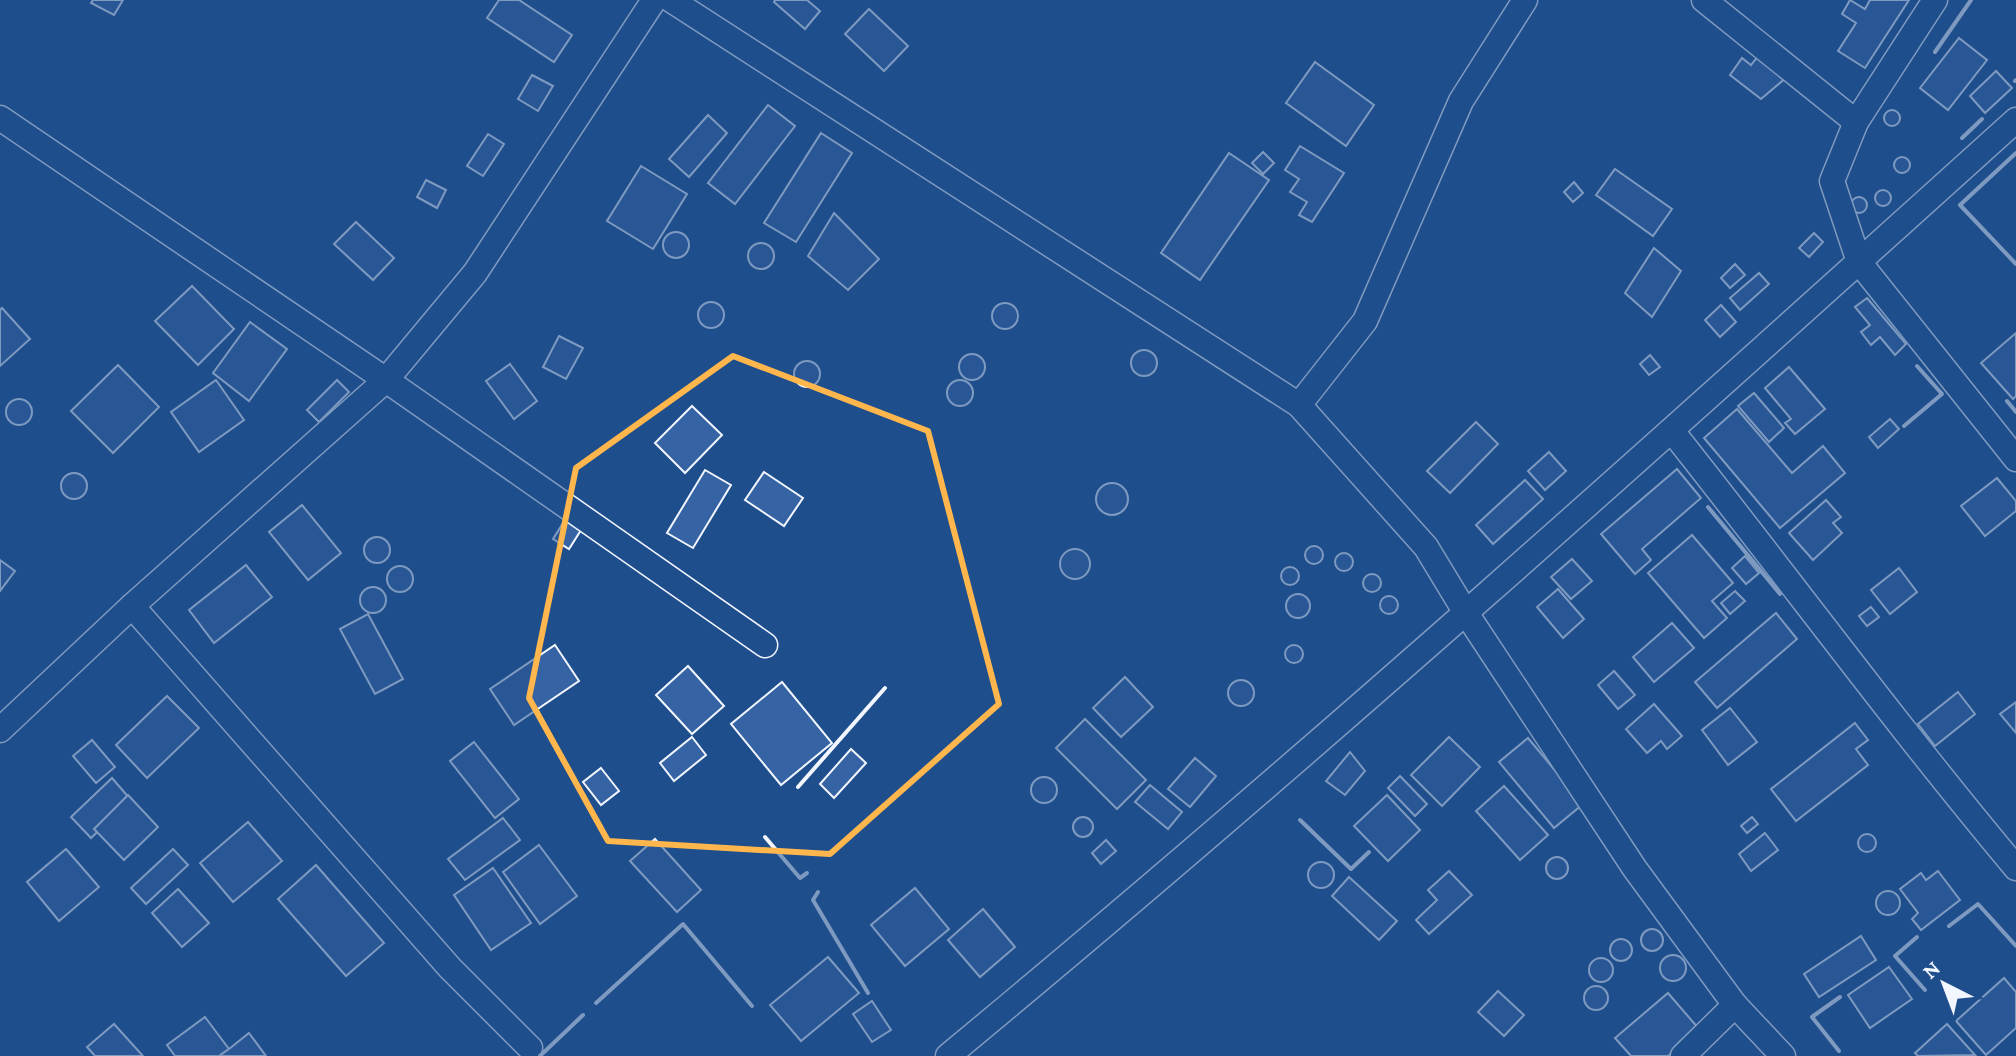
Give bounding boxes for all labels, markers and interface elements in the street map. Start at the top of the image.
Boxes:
north arrow [1904,944,1984,1024]
text: N [1917,955,1945,984]

